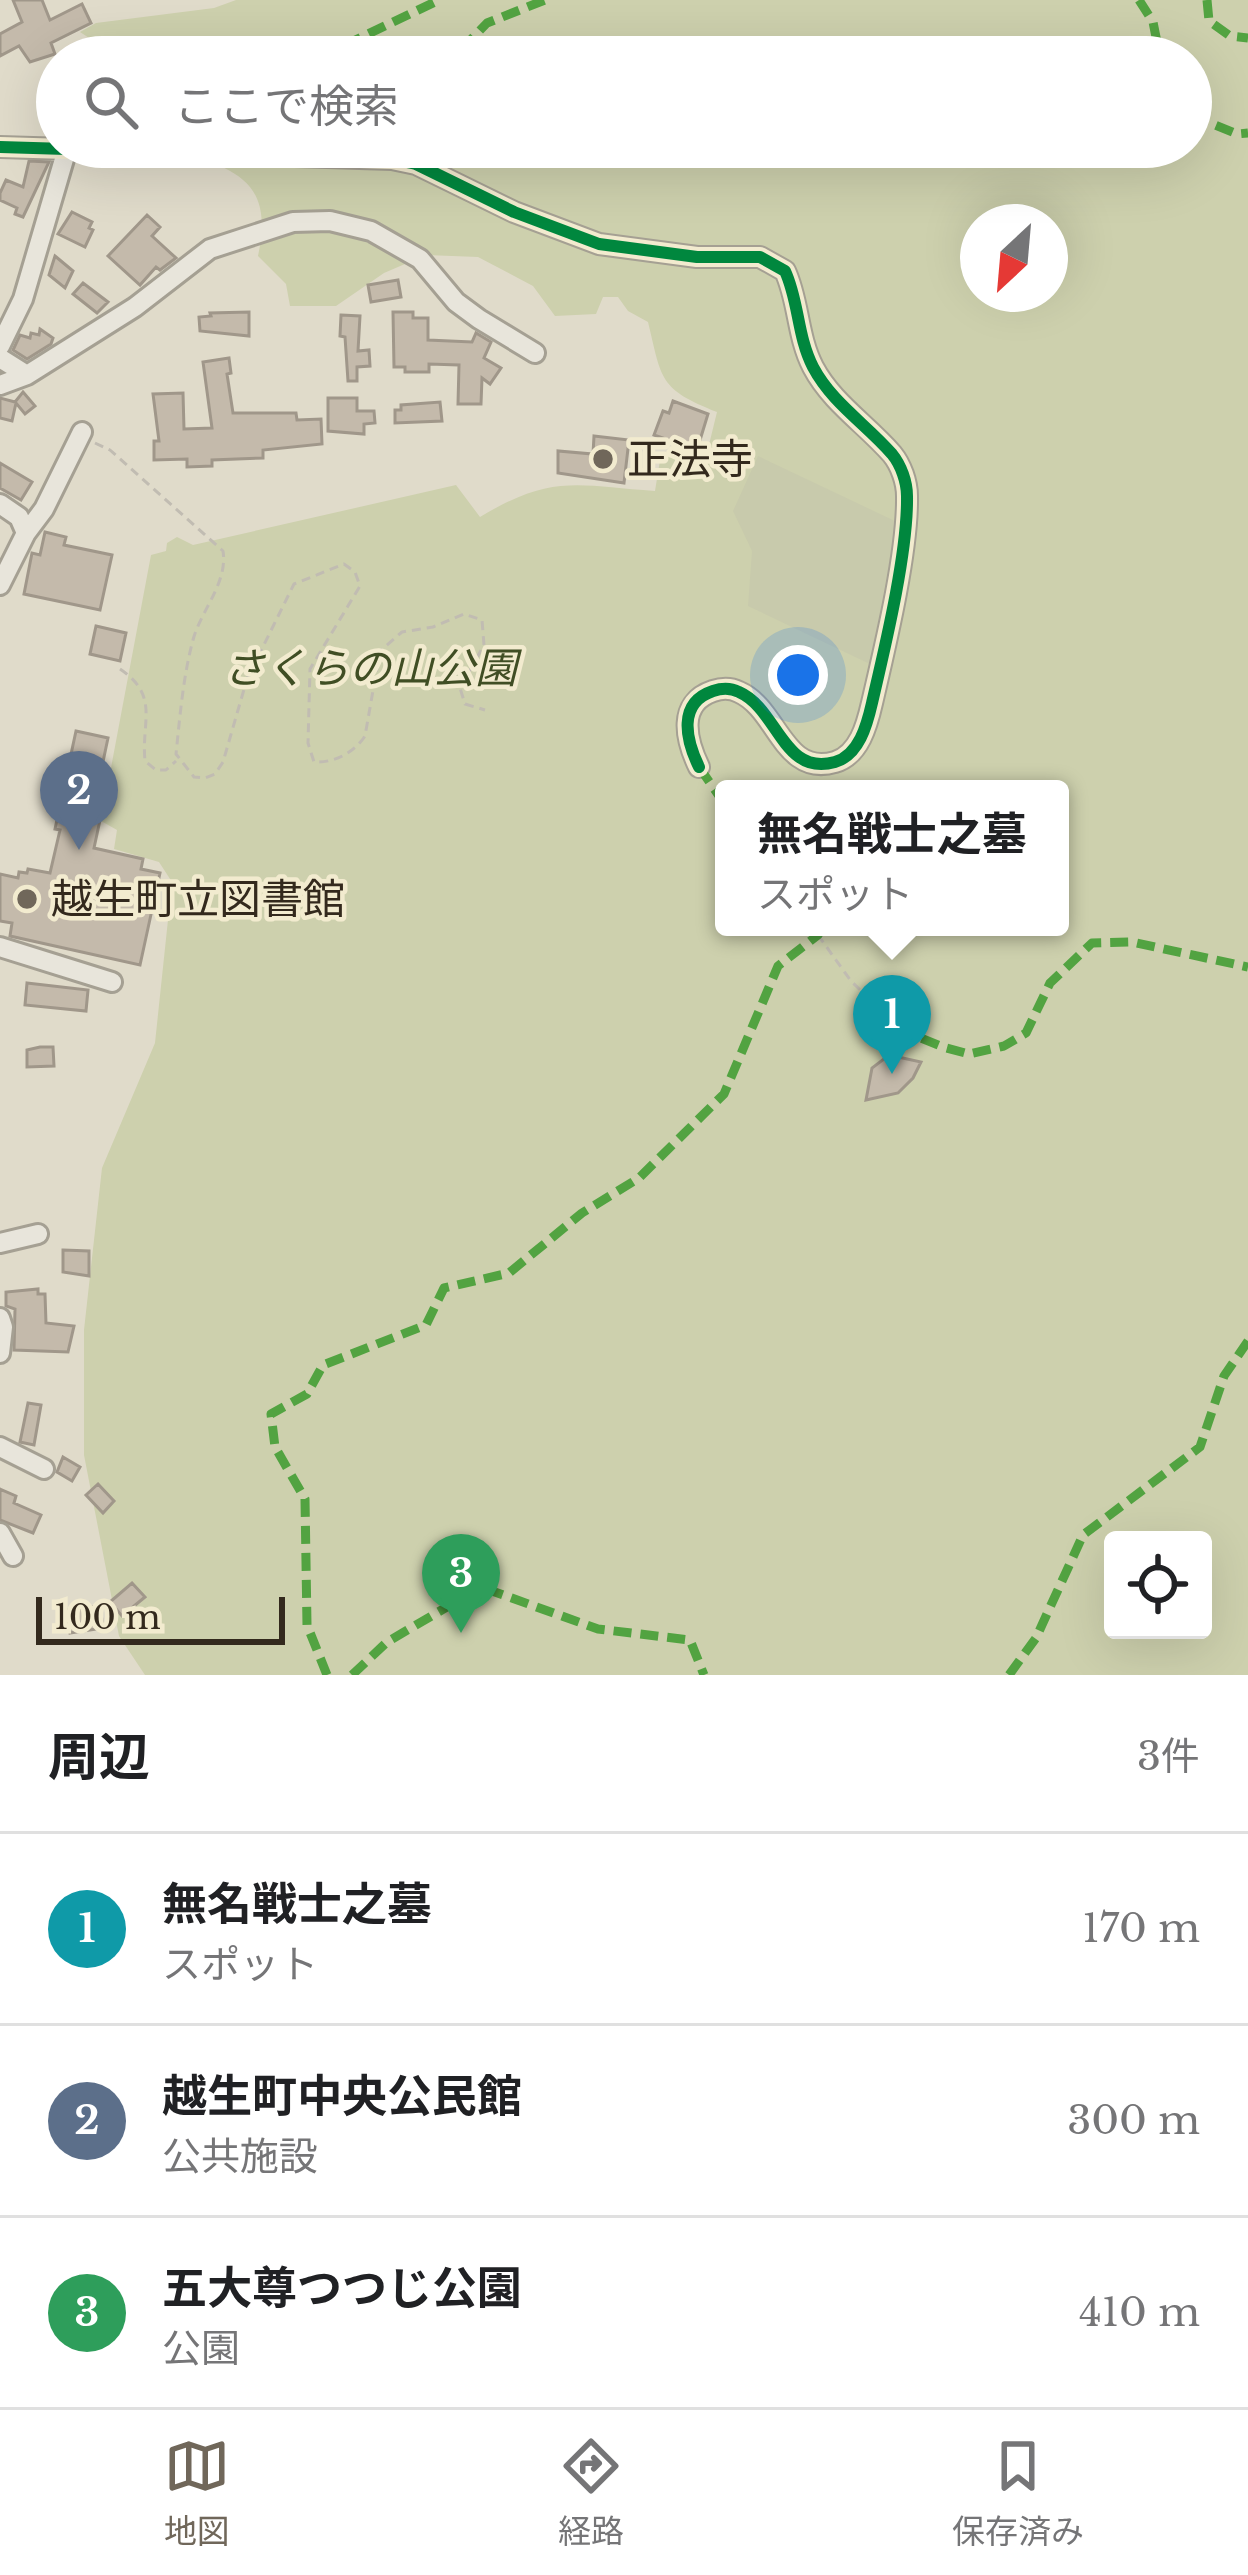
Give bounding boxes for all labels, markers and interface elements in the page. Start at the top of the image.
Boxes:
search box [36,36,1212,168]
icon: search [78,69,144,135]
text: ここで検索 [174,78,399,134]
north arrow [960,204,1068,312]
place label: 正法寺 [627,433,753,485]
marker: 正法寺 [590,446,616,472]
park label: さくらの山公園 [223,642,522,694]
your location [768,645,828,705]
pin: 2 [40,751,118,850]
popup [715,780,1069,936]
text: 無名戦士之墓 [757,806,1027,862]
text: スポット [757,870,913,919]
place label: 越生町立図書館 [51,873,345,925]
marker: 越生町立図書館 [14,886,40,912]
pin: 1 [853,975,931,1074]
map controls [1104,1531,1212,1639]
button: locate [1104,1531,1212,1639]
pin: 3 [422,1534,500,1633]
scale bar [36,1591,285,1644]
text: 100 m [54,1597,161,1638]
text: 周辺 [48,1726,150,1789]
text: 3件 [1137,1732,1200,1781]
text: 無名戦士之墓 [162,1876,432,1932]
text: 1 [78,1904,96,1953]
text: 170 m [1082,1904,1200,1953]
text: スポット [162,1940,318,1989]
text: 越生町中央公民館 [162,2068,522,2124]
text: 2 [74,2096,100,2145]
text: 300 m [1067,2096,1200,2145]
text: 公共施設 [162,2132,318,2181]
text: 五大尊つつじ公園 [162,2260,522,2316]
text: 3 [75,2288,99,2337]
text: 410 m [1079,2288,1200,2337]
text: 公園 [162,2324,240,2373]
tab: 地図 [164,2433,230,2553]
tab: 経路 [558,2433,624,2553]
tab: 保存済み [952,2433,1084,2553]

